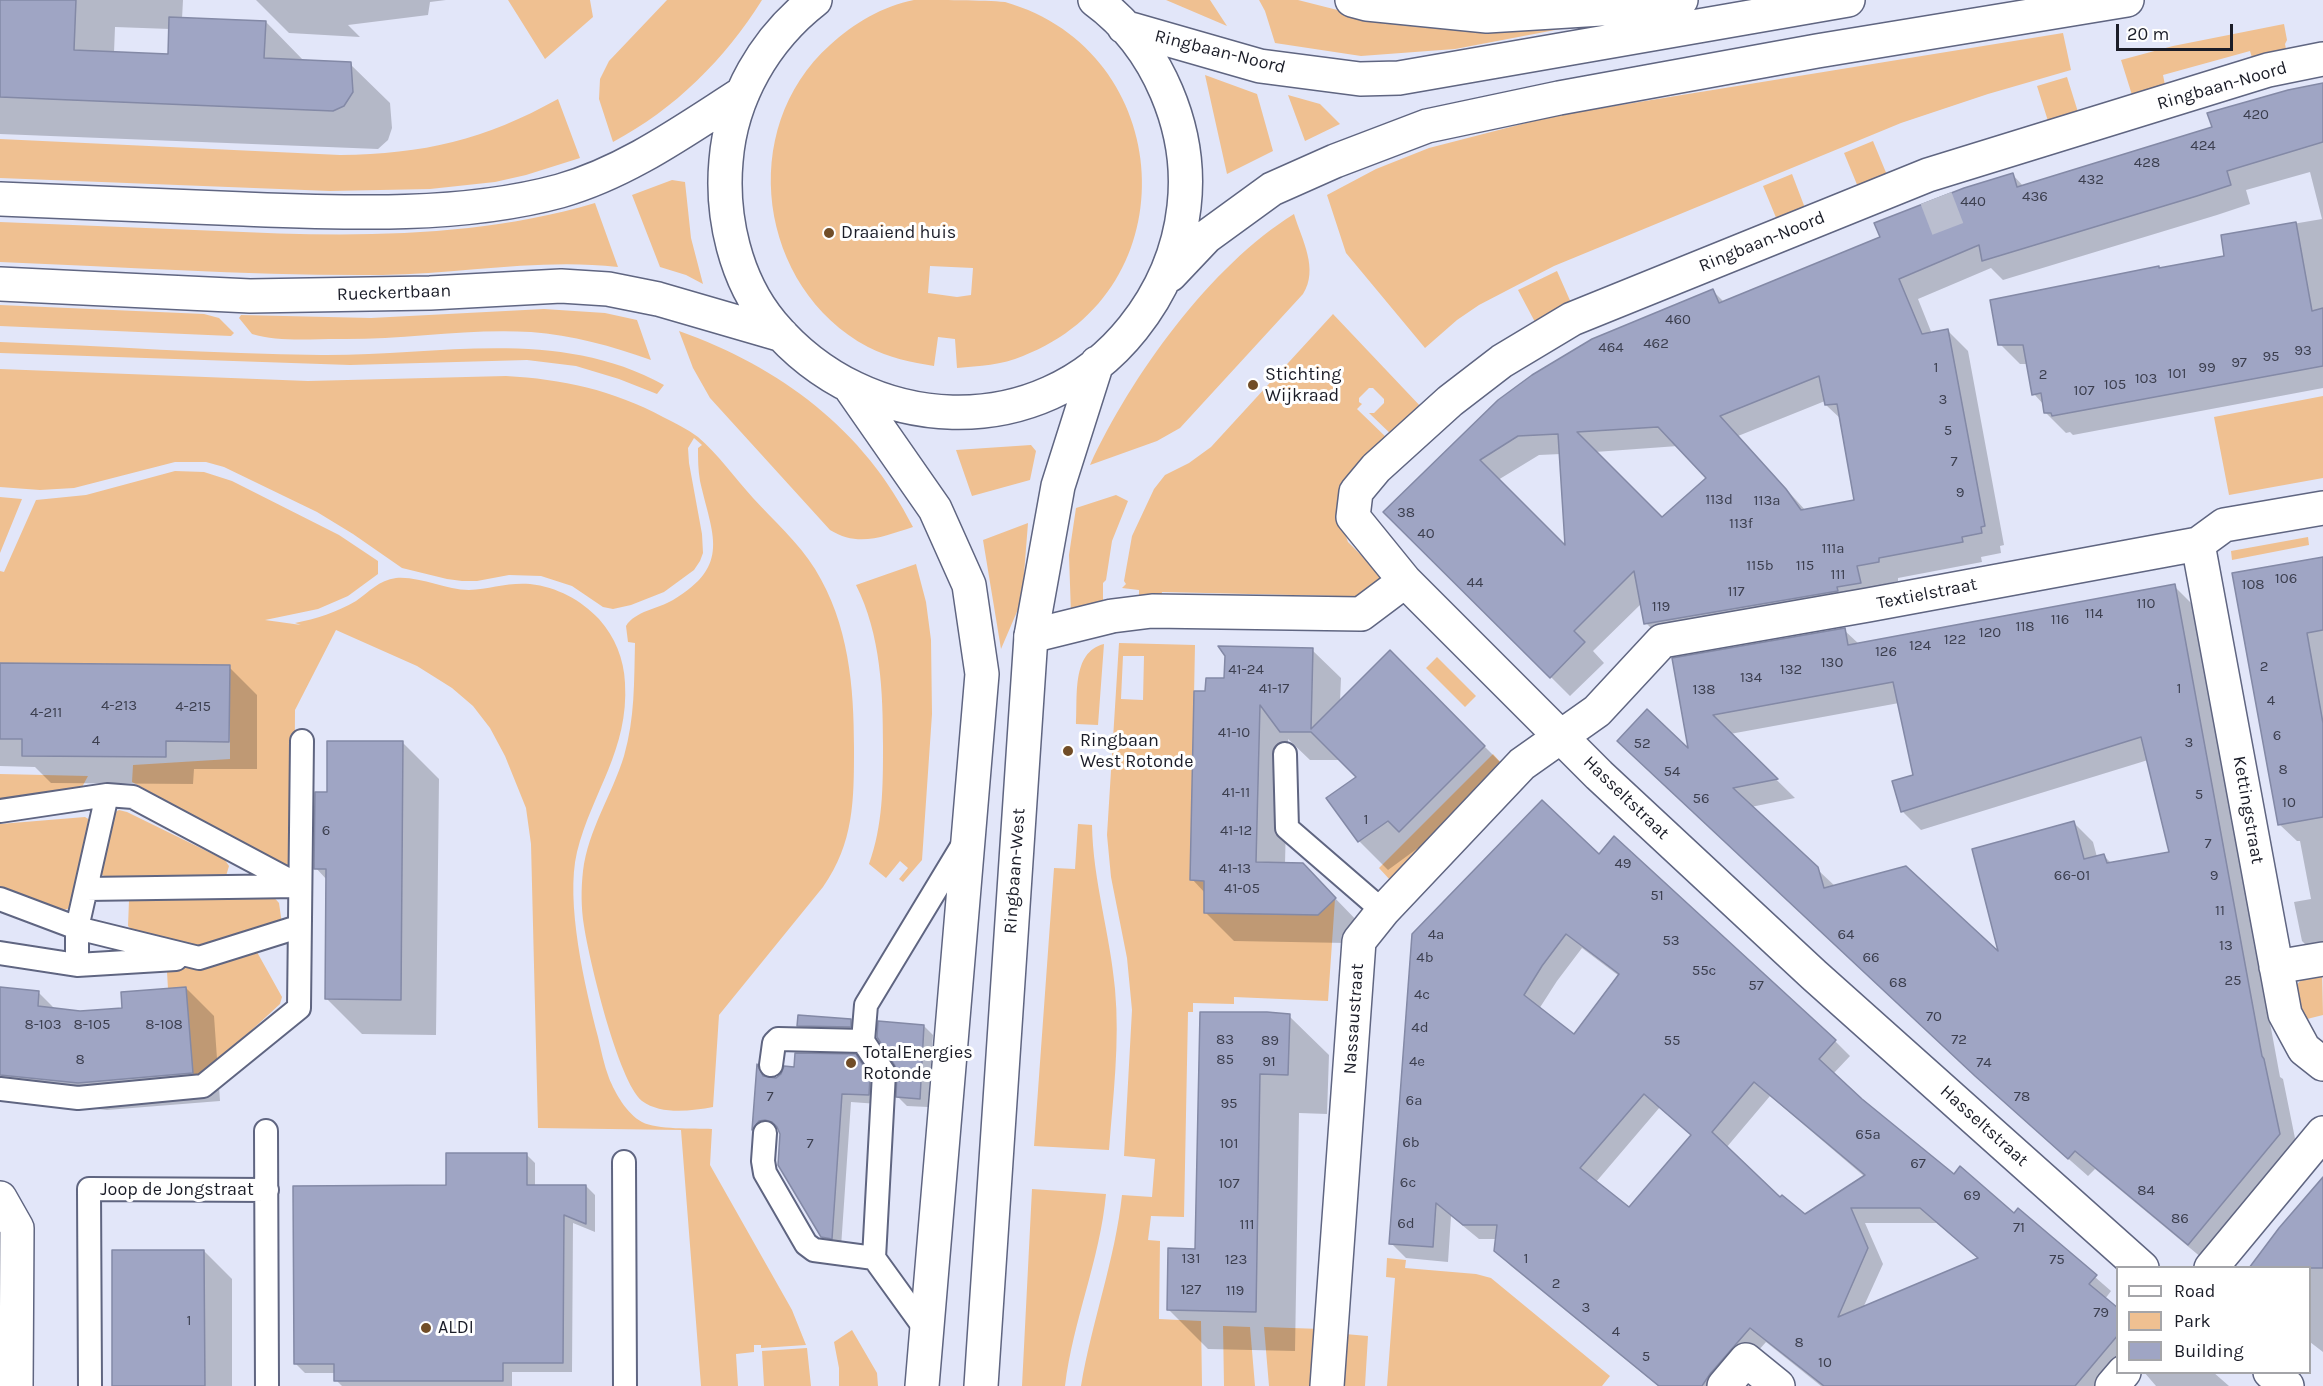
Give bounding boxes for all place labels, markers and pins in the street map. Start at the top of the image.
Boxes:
place label: Draaiend huis [841,222,956,244]
marker: Draaiend huis [822,226,836,240]
place label: Stichting Wijkraad [1265,364,1341,406]
marker: Stichting Wijkraad [1246,378,1260,392]
place label: Ringbaan West Rotonde [1080,730,1193,772]
marker: Ringbaan West Rotonde [1061,744,1075,758]
place label: TotalEnergies Rotonde [863,1042,973,1084]
marker: TotalEnergies Rotonde [844,1056,858,1070]
place label: ALDI [438,1317,474,1339]
marker: ALDI [419,1321,433,1335]

